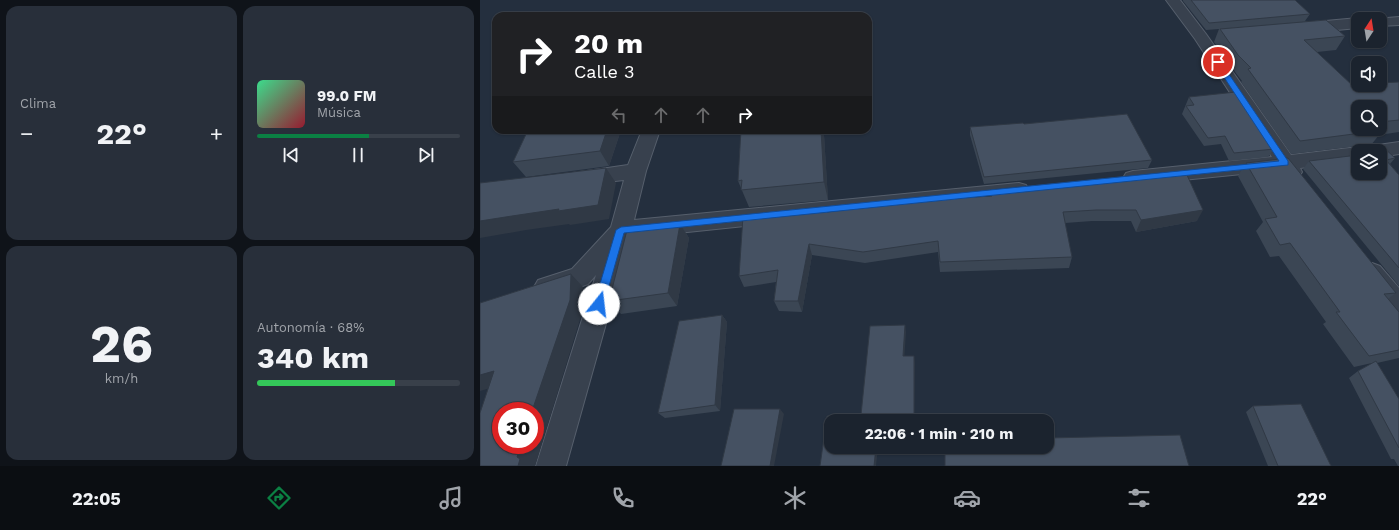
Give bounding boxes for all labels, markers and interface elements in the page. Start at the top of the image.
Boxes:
north arrow [1351,12,1387,48]
map controls [1351,12,1387,180]
text: 20 m [574,27,643,60]
icon: right [508,28,560,80]
pin [1201,45,1235,79]
icon: arrive [1207,51,1229,73]
button: sound [1351,56,1387,92]
text: Calle 3 [574,61,635,82]
text: 99.0 FM [317,87,376,105]
text: Clima [20,96,56,111]
button: search [1351,100,1387,136]
icon: left [608,104,630,126]
icon: ahead [650,104,672,126]
icon: ahead [692,104,714,126]
icon: right [734,104,756,126]
text: Música [317,105,361,120]
text: 22° [96,116,147,151]
text: − [20,121,33,146]
text: + [210,121,223,146]
icon: previous [280,144,302,166]
icon: pause [347,144,369,166]
icon: next [415,144,437,166]
button: layers [1351,144,1387,180]
position arrow [578,283,620,325]
text: 26 [90,314,153,375]
text: Autonomía · 68% [257,320,364,335]
text: 340 km [257,340,369,375]
text: km/h [105,371,138,386]
speed limit sign: 30 [492,402,544,454]
text: 22:06 · 1 min · 210 m [865,425,1013,443]
icon: directions [265,484,293,512]
icon: music [437,484,465,512]
icon: phone [609,484,637,512]
icon: climate [781,484,809,512]
icon: car [953,484,981,512]
icon: filters [1125,484,1153,512]
text: 22:05 [72,488,121,509]
text: 22° [1297,488,1327,509]

